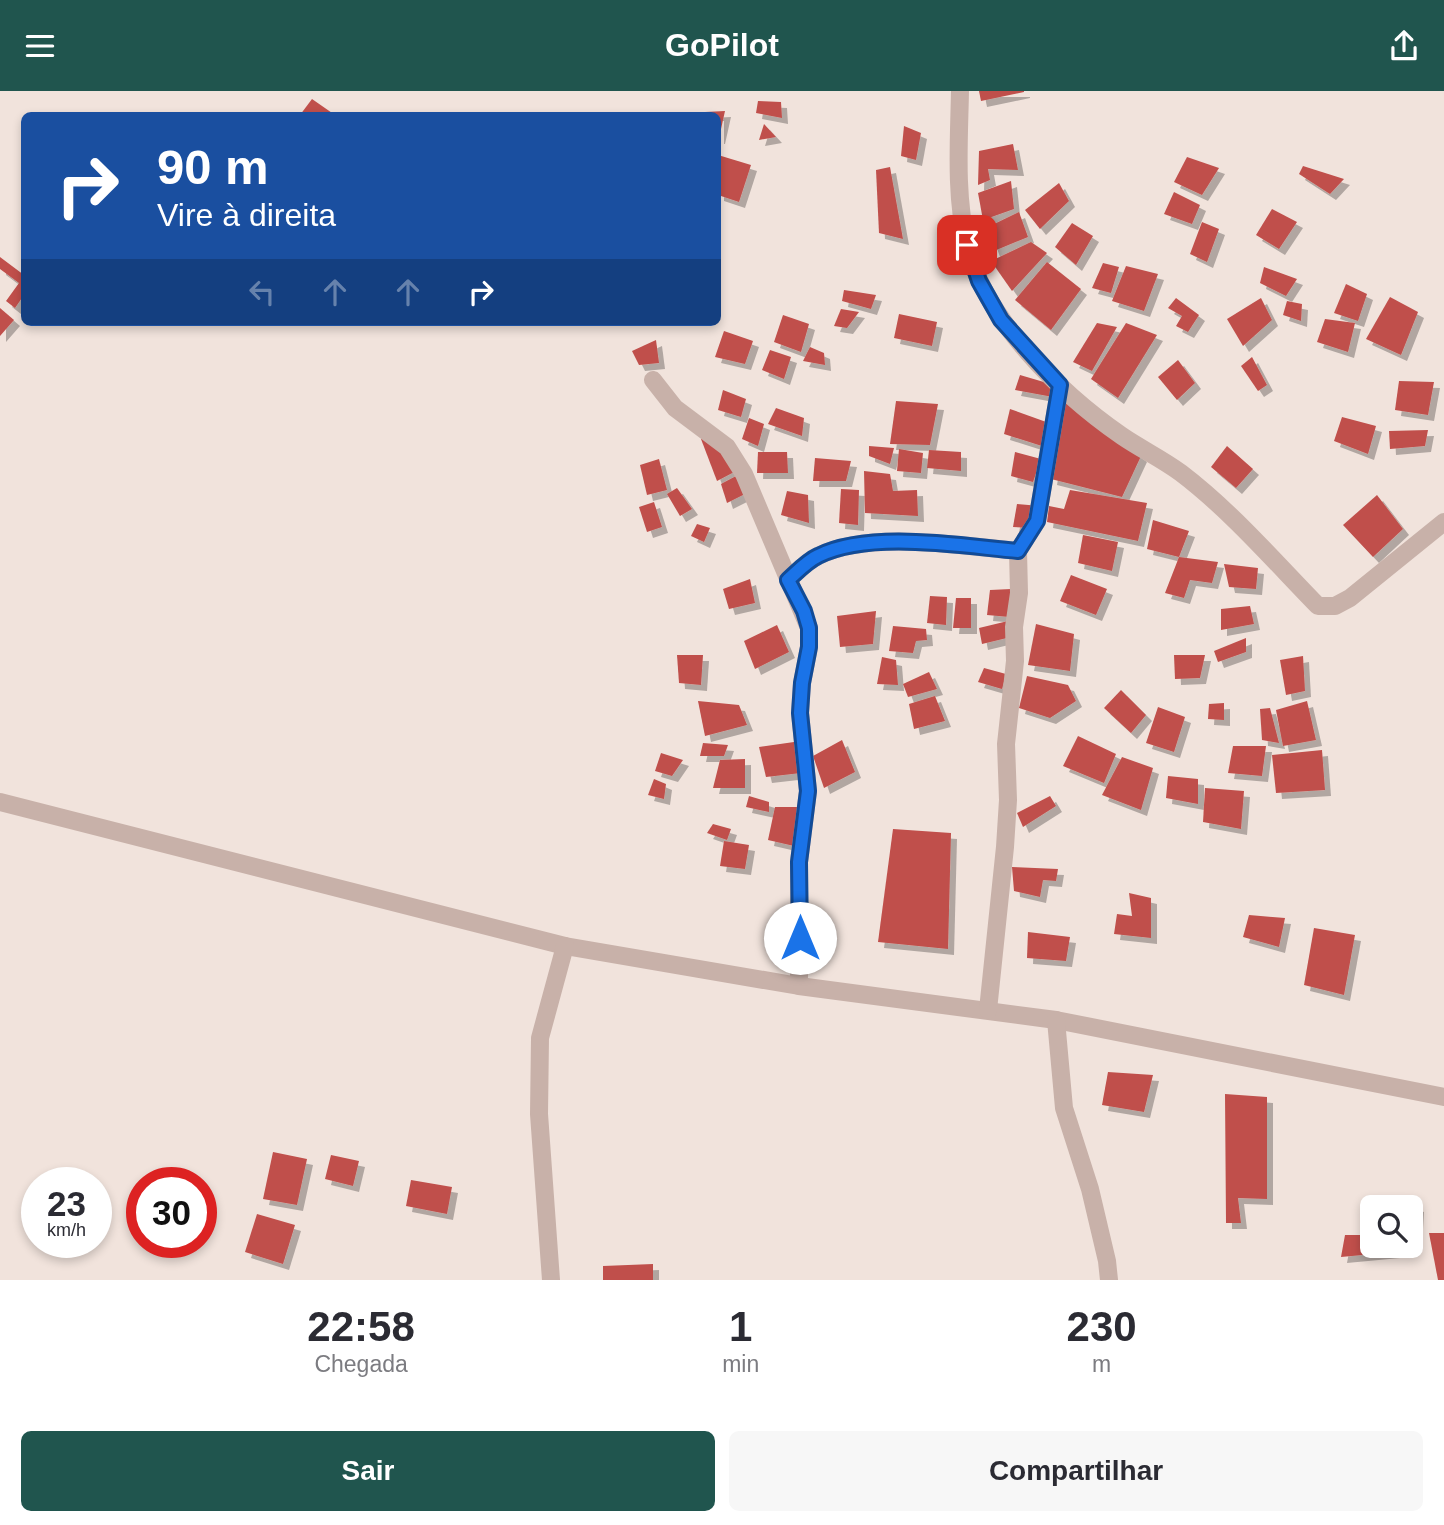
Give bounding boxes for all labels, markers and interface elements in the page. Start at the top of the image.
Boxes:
icon: menu [21,27,59,65]
text: GoPilot [665,27,779,63]
icon: share [1385,27,1423,65]
icon: right [42,140,133,231]
text: 90 m [157,140,269,194]
text: Vire à direita [157,197,336,233]
pin [937,215,997,275]
icon: arrive [948,226,986,264]
icon: left [243,273,281,311]
icon: ahead [316,273,354,311]
icon: ahead [389,273,427,311]
icon: right [462,273,500,311]
position arrow [763,901,837,975]
speed limit sign: 30 [126,1167,217,1258]
text: 23 [47,1184,86,1223]
map controls [1360,1195,1423,1258]
button: search [1360,1195,1423,1258]
text: km/h [47,1220,86,1240]
text: 22:58 [307,1303,415,1350]
text: 1 [729,1303,752,1350]
text: 230 [1067,1303,1137,1350]
text: Chegada [314,1351,408,1377]
text: min [722,1351,759,1377]
text: m [1092,1351,1111,1377]
button: Sair [21,1431,715,1511]
button: Compartilhar [729,1431,1423,1511]

